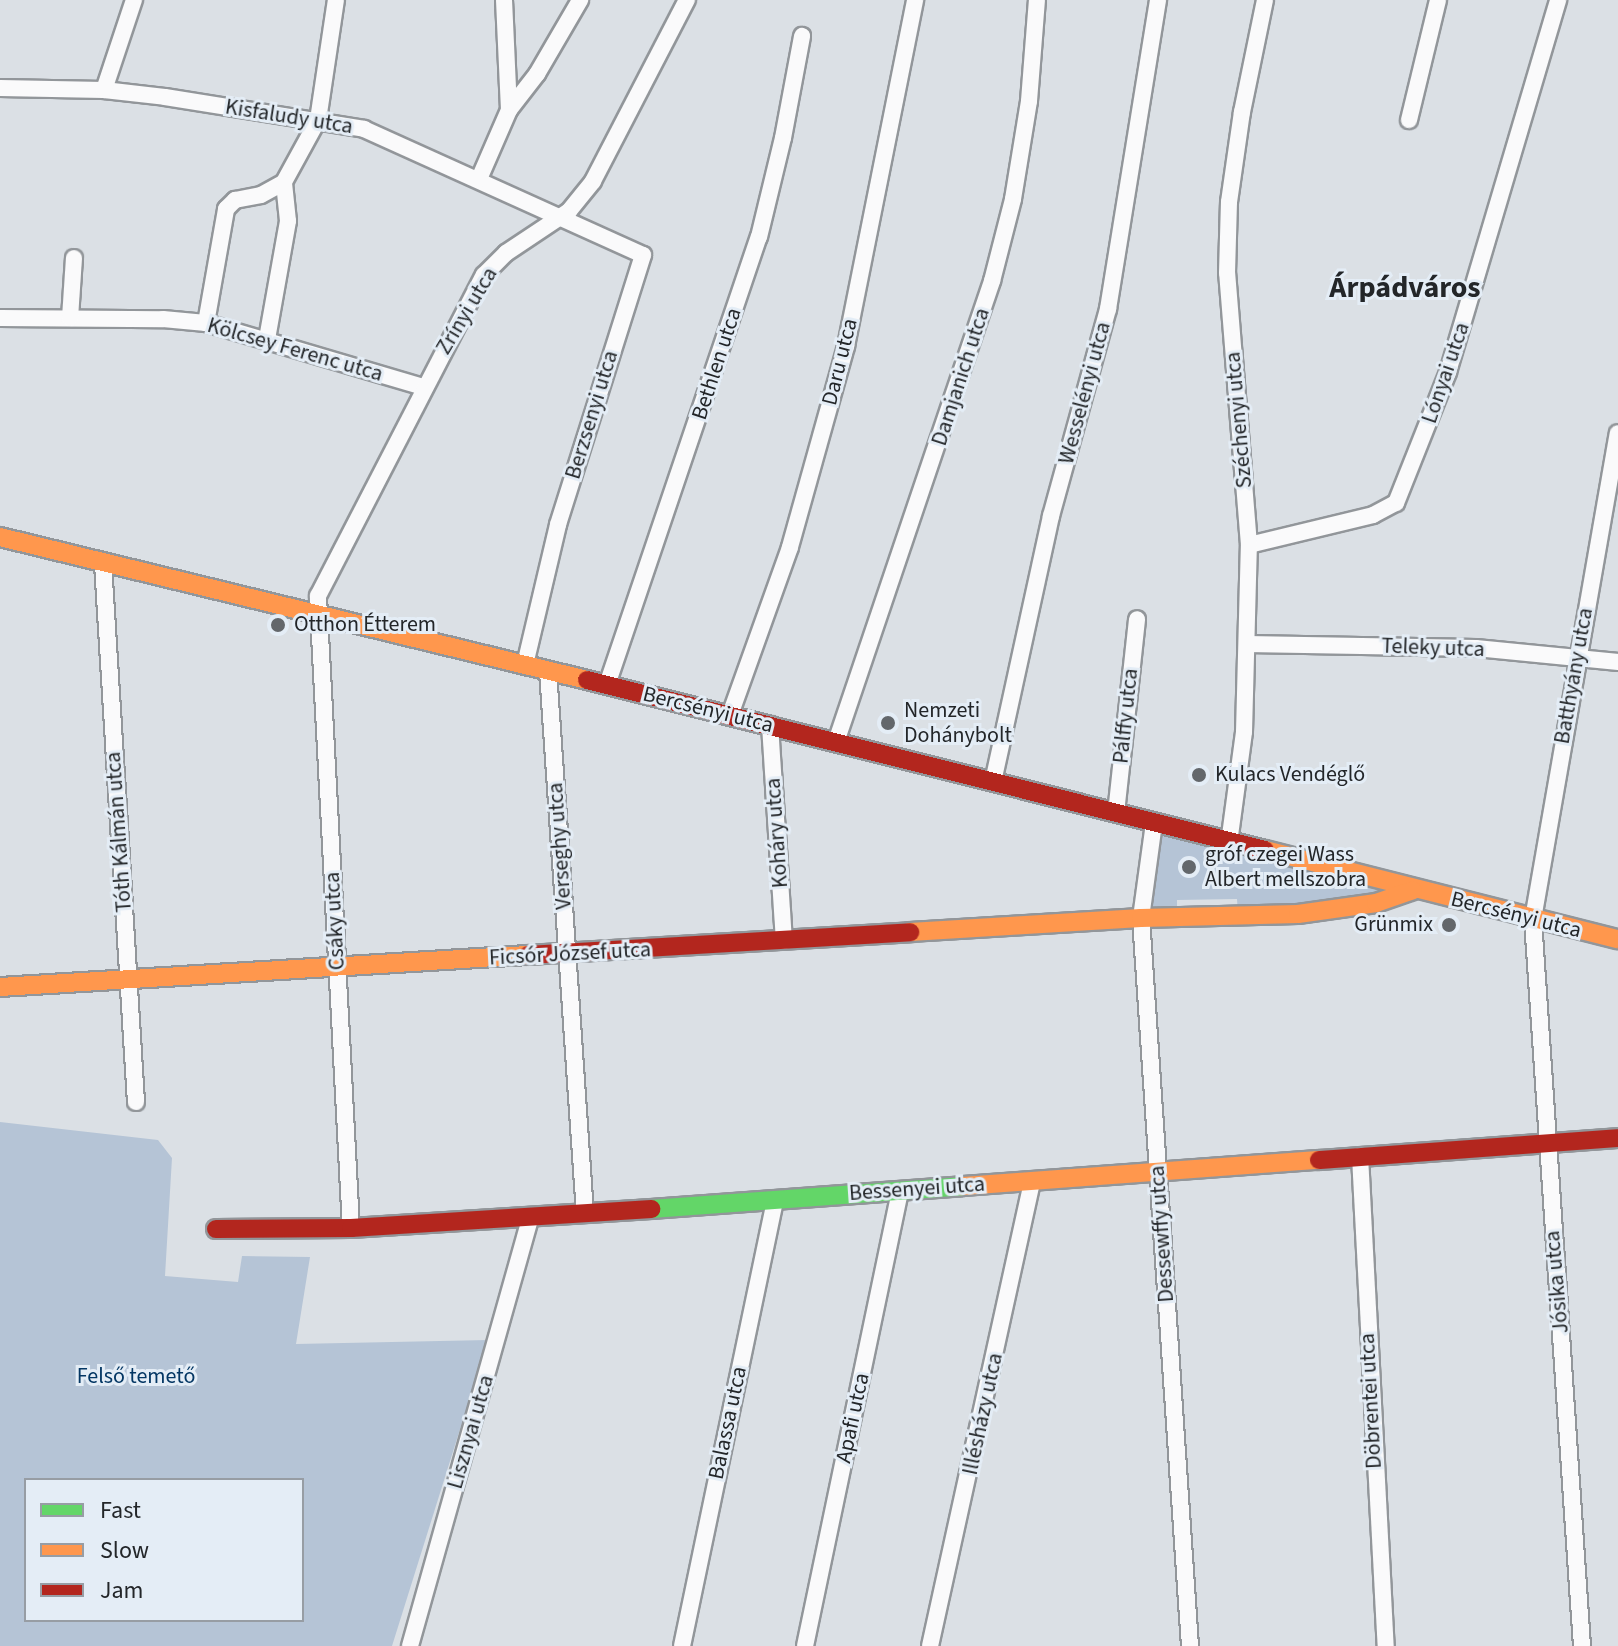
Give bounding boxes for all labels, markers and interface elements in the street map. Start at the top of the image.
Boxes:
street label: Kisfaludy utca [223,94,355,140]
street label: Zrínyi utca [431,263,503,359]
district label: Árpádváros [1329,270,1481,306]
street label: Bethlen utca [687,305,747,423]
street label: Damjanich utca [926,305,996,449]
street label: Kölcsey Ferenc utca [204,312,386,388]
street label: Daru utca [816,316,864,408]
street label: Wesselényi utca [1053,319,1117,467]
street label: Lónyai utca [1416,319,1476,427]
street label: Berzsenyi utca [560,348,624,482]
street label: Széchenyi utca [1220,351,1258,489]
street label: Batthyány utca [1549,606,1599,746]
place label: Otthon Étterem [294,612,436,638]
marker: Otthon Étterem [269,616,287,634]
street label: Teleky utca [1381,633,1485,663]
street label: Pálffy utca [1108,667,1144,765]
street label: Bercsényi utca [640,681,776,739]
place label: Nemzeti Dohánybolt [904,697,1012,748]
marker: Nemzeti Dohánybolt [879,714,897,732]
street label: Tóth Kálmán utca [100,751,138,913]
place label: Kulacs Vendéglő [1215,762,1365,788]
marker: Kulacs Vendéglő [1190,766,1208,784]
street label: Koháry utca [760,777,794,889]
street label: Verseghy utca [542,782,578,910]
place label: gróf czegei Wass Albert mellszobra [1205,841,1366,892]
marker: gróf czegei Wass Albert mellszobra [1180,858,1198,876]
street label: Csáky utca [319,871,351,971]
street label: Bercsényi utca [1448,886,1584,944]
place label: Grünmix [1354,912,1433,938]
marker: Grünmix [1440,916,1458,934]
street label: Ficsór József utca [488,937,652,971]
street label: Dessewffy utca [1144,1165,1180,1303]
street label: Bessenyei utca [848,1171,986,1207]
street label: Jósika utca [1539,1229,1575,1335]
street label: Döbrentei utca [1354,1332,1388,1470]
street label: Illésházy utca [957,1351,1009,1477]
park label: Felső temető [77,1364,195,1390]
street label: Balassa utca [703,1364,753,1482]
street label: Apafi utca [831,1371,875,1465]
street label: Lisznyai utca [442,1372,500,1492]
legend [24,1478,304,1622]
text: Fast [100,1493,141,1528]
text: Slow [100,1533,149,1568]
text: Jam [100,1573,144,1608]

